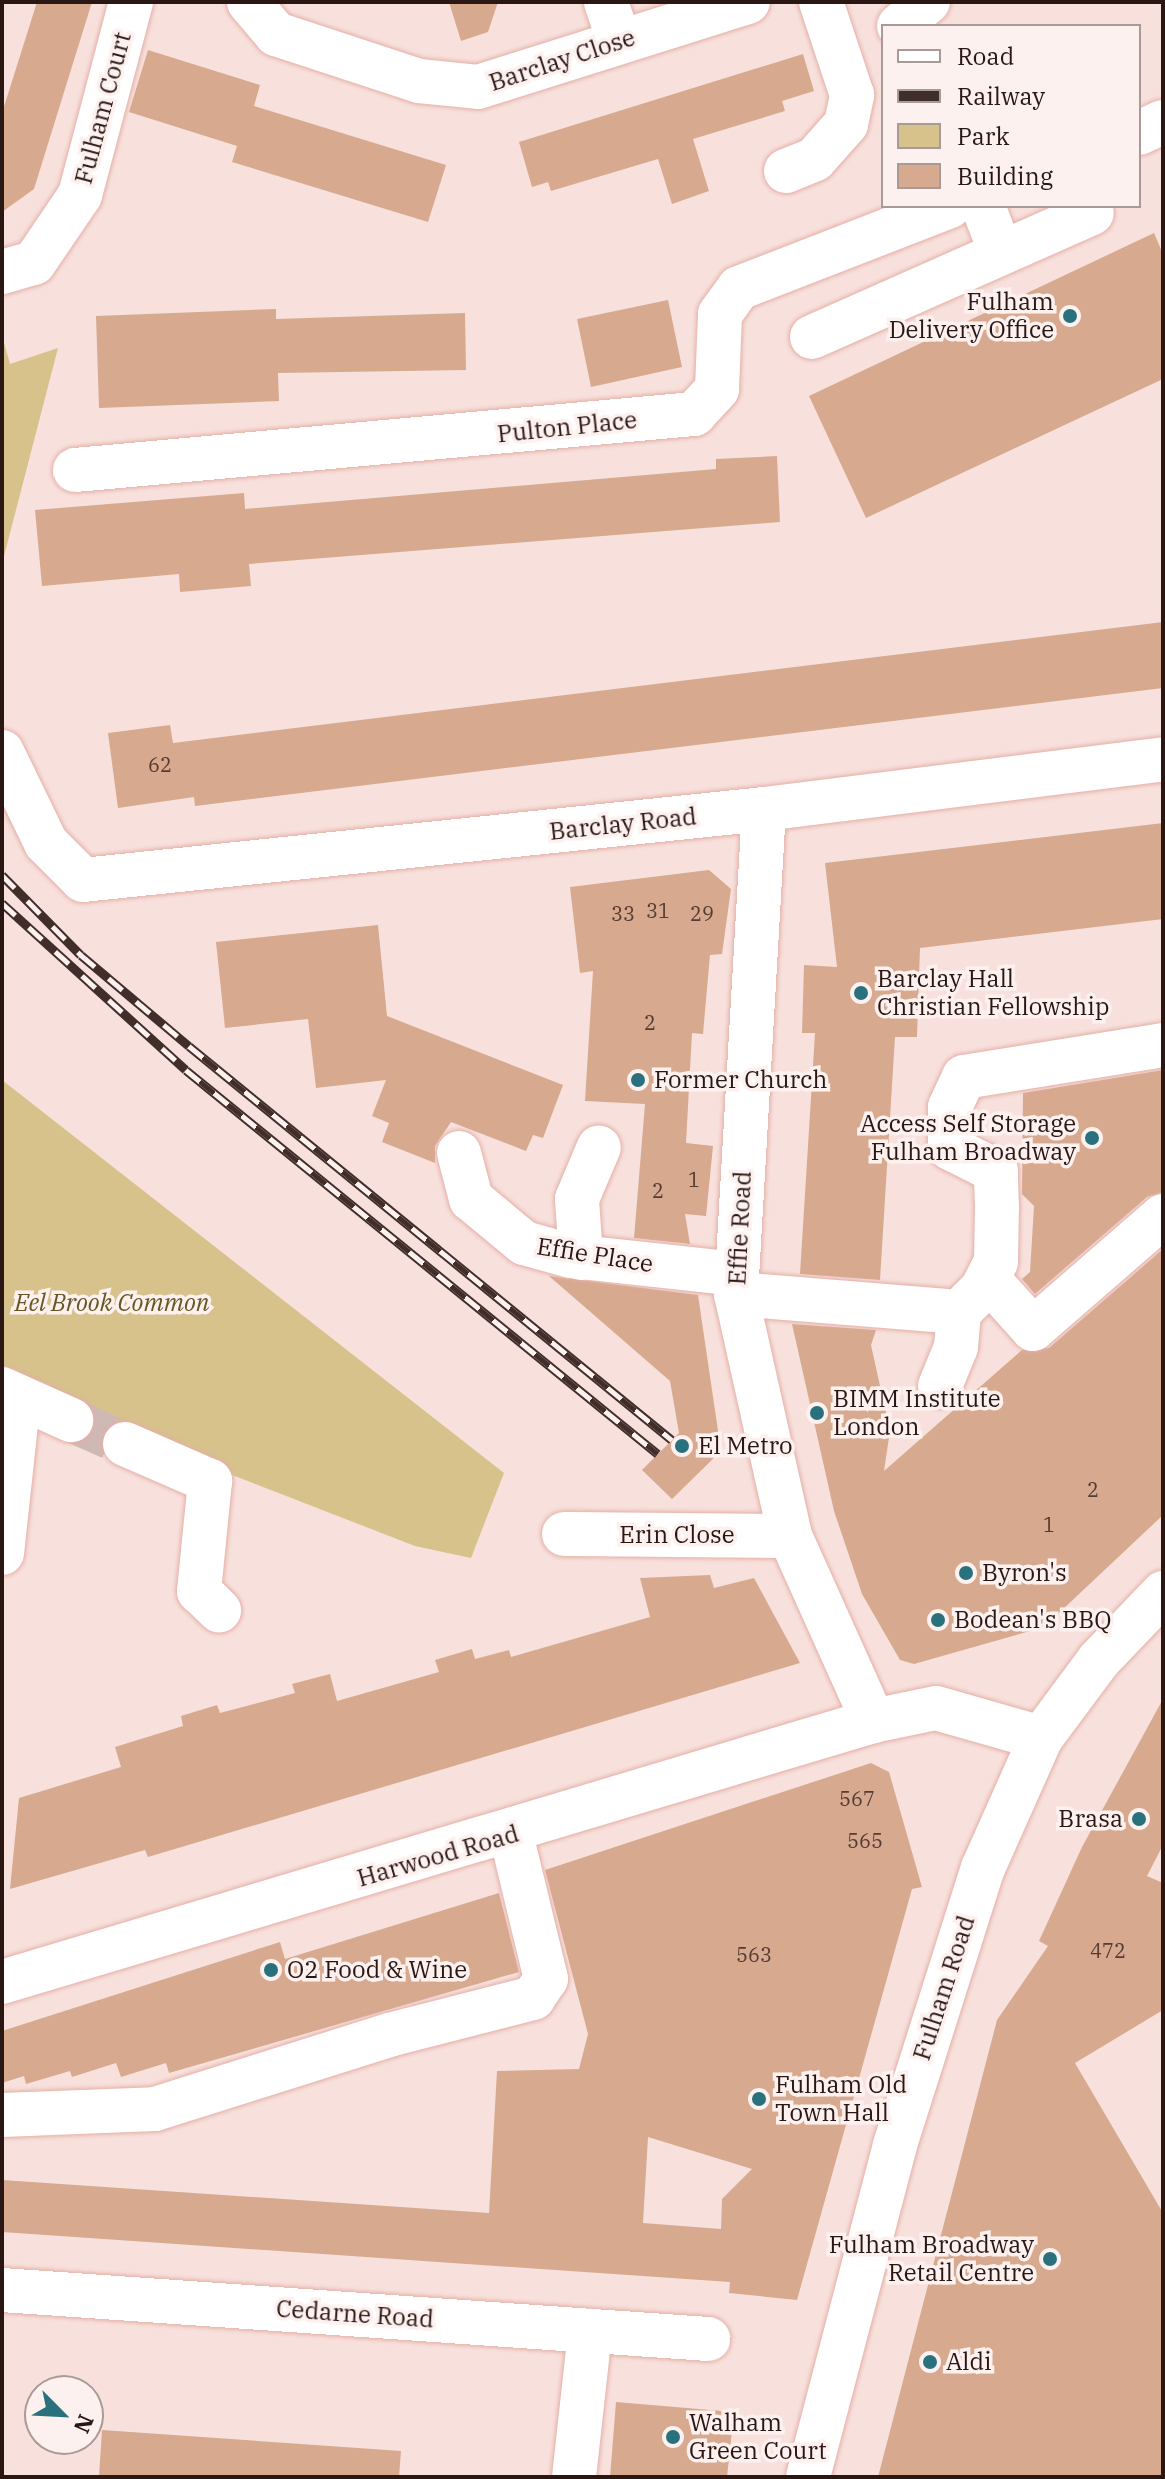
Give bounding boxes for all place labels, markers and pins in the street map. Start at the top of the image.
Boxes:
place label: Fulham Delivery Office [889,288,1054,344]
marker: Fulham Delivery Office [1061,307,1079,325]
place label: Barclay Hall Christian Fellowship [877,965,1110,1021]
marker: Barclay Hall Christian Fellowship [852,984,870,1002]
place label: Former Church [654,1066,828,1094]
marker: Former Church [629,1071,647,1089]
place label: Access Self Storage Fulham Broadway [860,1110,1076,1166]
marker: Access Self Storage Fulham Broadway [1083,1129,1101,1147]
place label: BIMM Institute London [833,1385,1001,1441]
marker: BIMM Institute London [808,1404,826,1422]
place label: El Metro [698,1432,793,1460]
marker: El Metro [673,1437,691,1455]
place label: Byron's [982,1559,1067,1587]
marker: Byron's [957,1564,975,1582]
place label: Bodean's BBQ [954,1606,1111,1634]
marker: Bodean's BBQ [929,1611,947,1629]
place label: Brasa [1058,1805,1123,1833]
marker: Brasa [1130,1810,1148,1828]
place label: O2 Food & Wine [287,1956,467,1984]
marker: O2 Food & Wine [262,1961,280,1979]
place label: Fulham Old Town Hall [775,2071,907,2127]
marker: Fulham Old Town Hall [750,2090,768,2108]
place label: Fulham Broadway Retail Centre [829,2231,1034,2287]
marker: Fulham Broadway Retail Centre [1041,2250,1059,2268]
place label: Aldi [946,2348,992,2376]
marker: Aldi [921,2353,939,2371]
place label: Walham Green Court [689,2409,827,2465]
marker: Walham Green Court [664,2428,682,2446]

